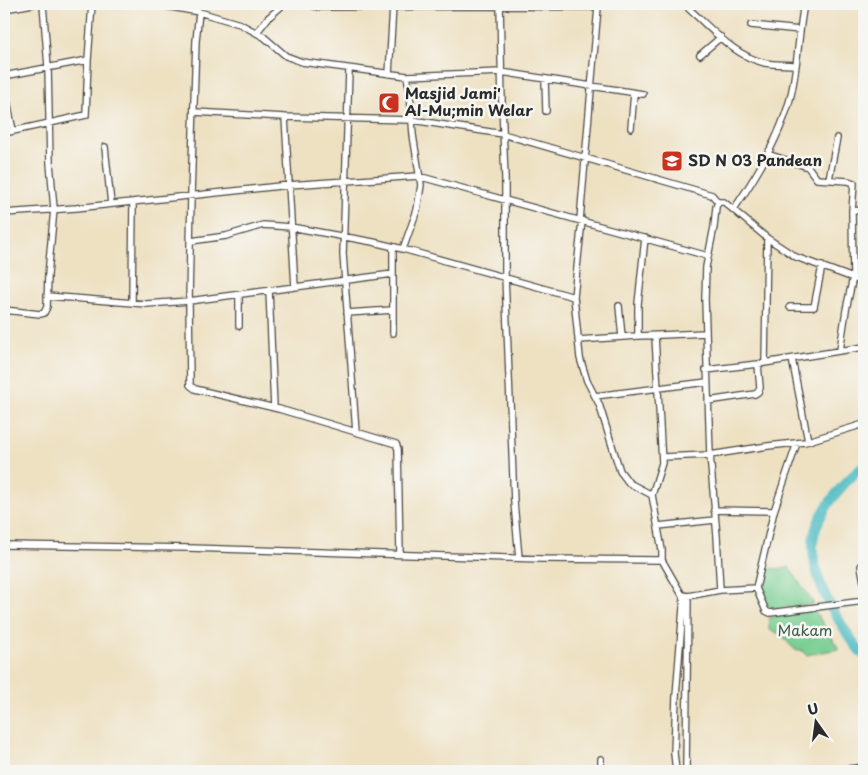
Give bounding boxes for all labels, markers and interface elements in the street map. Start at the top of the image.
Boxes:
place label: Masjid Jami' Al-Mu;min Welar [405,81,533,121]
mosque icon: Masjid Jami' Al-Mu;min Welar [377,91,401,115]
place label: SD N 03 Pandean [688,148,822,171]
school or university icon: SD N 03 Pandean [660,149,684,173]
park label: Makam [777,618,833,641]
text: U [805,697,820,720]
north arrow [790,698,840,748]

